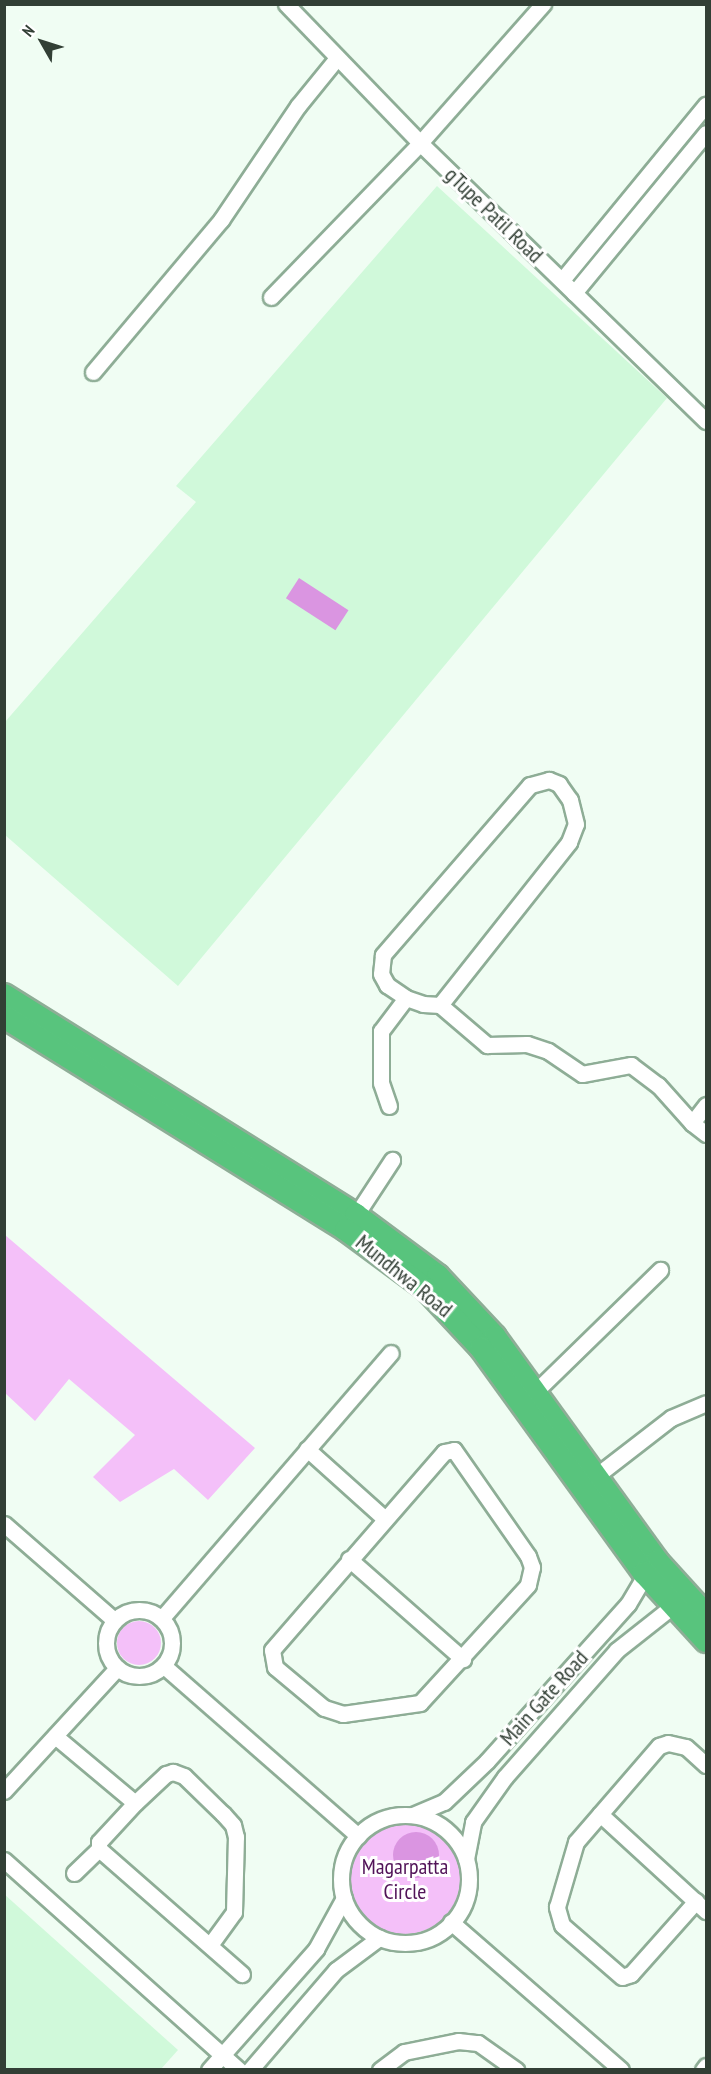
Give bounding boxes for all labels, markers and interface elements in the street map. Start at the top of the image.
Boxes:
north arrow [12,12,72,72]
text: N [18,21,38,40]
street label: gTupe Patil Road [439,162,549,268]
street label: Mundhwa Road [350,1229,458,1323]
street label: Main Gate Road [494,1645,594,1751]
park label: Magarpatta Circle [362,1853,448,1904]

